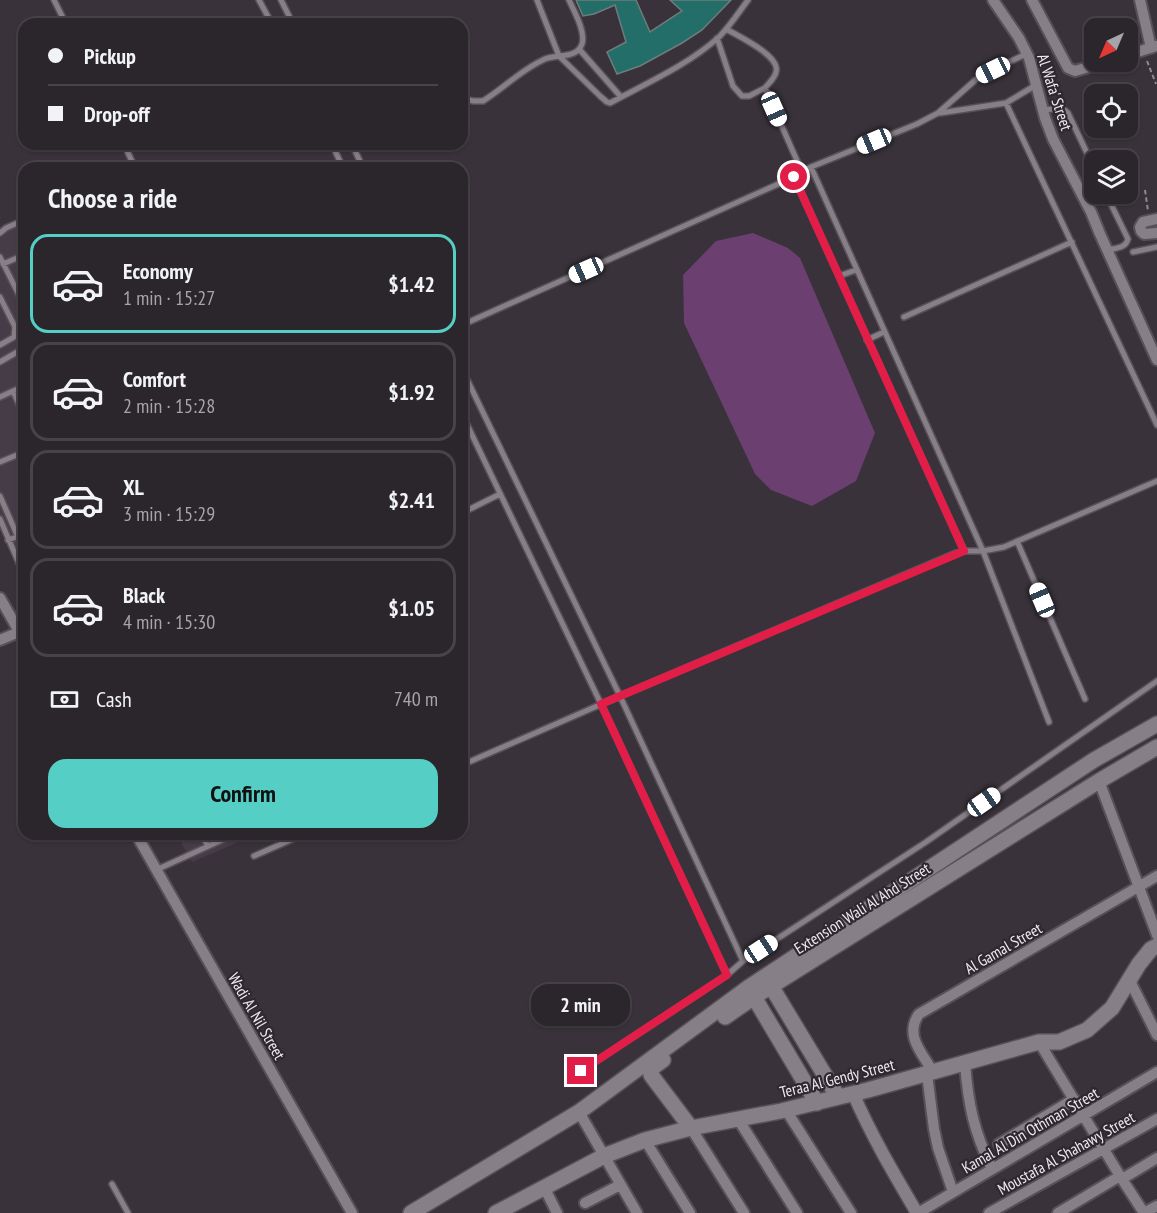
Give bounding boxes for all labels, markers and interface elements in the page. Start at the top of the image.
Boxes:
north arrow [1084,18,1138,72]
map controls [1084,18,1138,204]
text: Pickup [84,42,136,70]
street label: Al Wafa' Street [1033,51,1077,134]
car [973,54,1013,86]
button: locate [1084,84,1138,138]
car [758,89,790,129]
text: Drop-off [84,100,150,128]
car [854,126,894,156]
button: layers [1084,150,1138,204]
route start [780,163,807,190]
text: Choose a ride [48,181,177,215]
car [566,254,606,286]
icon: car [51,257,105,311]
text: Economy [123,257,193,285]
text: $1.42 [388,270,435,298]
text: 1 min · 15:27 [123,285,215,311]
icon: car [51,365,105,419]
text: Comfort [123,365,186,393]
text: $1.92 [388,378,435,406]
text: 2 min · 15:28 [123,393,215,419]
icon: car [51,473,105,527]
text: XL [123,473,144,501]
text: $2.41 [388,486,435,514]
text: 3 min · 15:29 [123,501,215,527]
car [1027,580,1057,620]
icon: car [51,581,105,635]
text: Black [123,581,165,609]
text: $1.05 [388,594,435,622]
text: 4 min · 15:30 [123,609,215,635]
icon: cash [48,683,81,716]
text: Cash [96,685,132,713]
text: 740 m [394,686,438,712]
button: Confirm [48,759,438,828]
car [964,784,1004,820]
street label: Extension Wali Al Ahd Street [790,858,934,958]
street label: Al Gamal Street [961,918,1046,978]
car [741,932,781,966]
street label: Wadi Al Nil Street [224,969,290,1064]
callout: 2 min [532,984,630,1026]
text: 2 min [560,992,601,1018]
street label: Teraa Al Gendy Street [778,1054,897,1102]
route end [567,1057,594,1084]
street label: Kamal Al Din Othman Street [958,1082,1103,1177]
street label: Moustafa Al Shahawy Street [994,1107,1139,1199]

